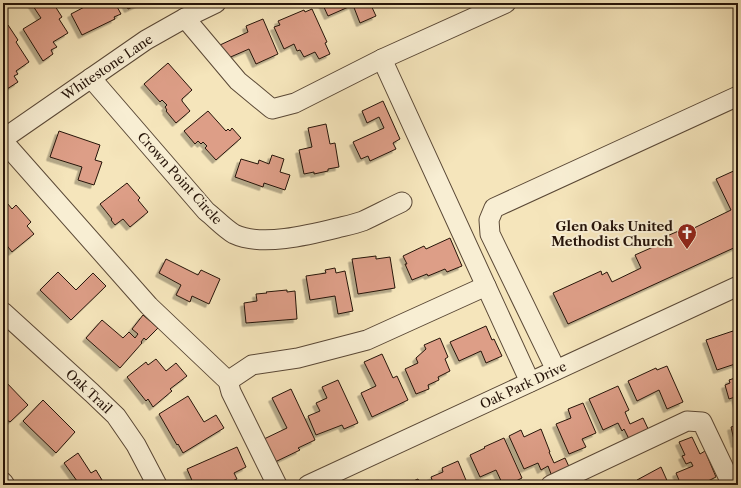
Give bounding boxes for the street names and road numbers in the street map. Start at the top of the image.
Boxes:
street label: Whitestone Lane [58,31,156,104]
street label: Crown Point Circle [134,128,226,228]
street label: Oak Park Drive [477,358,569,412]
street label: Oak Trail [63,366,115,416]

